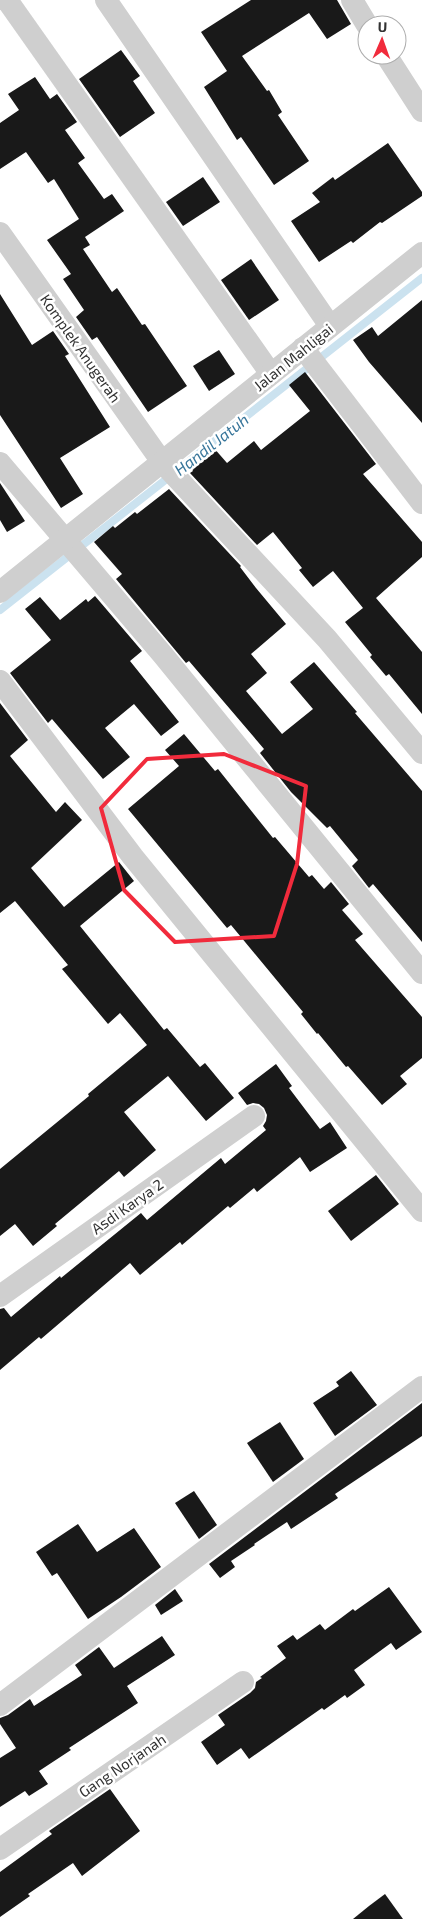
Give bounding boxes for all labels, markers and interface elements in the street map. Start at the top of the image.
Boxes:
north arrow [357,15,407,65]
text: U [377,18,388,35]
street label: Komplek Anugerah [37,290,125,406]
street label: Jalan Mahligai [250,320,336,394]
water label: Handil Jatuh [170,409,252,479]
street label: Asdi Karya 2 [88,1175,166,1237]
street label: Gang Norjanah [75,1729,169,1801]

